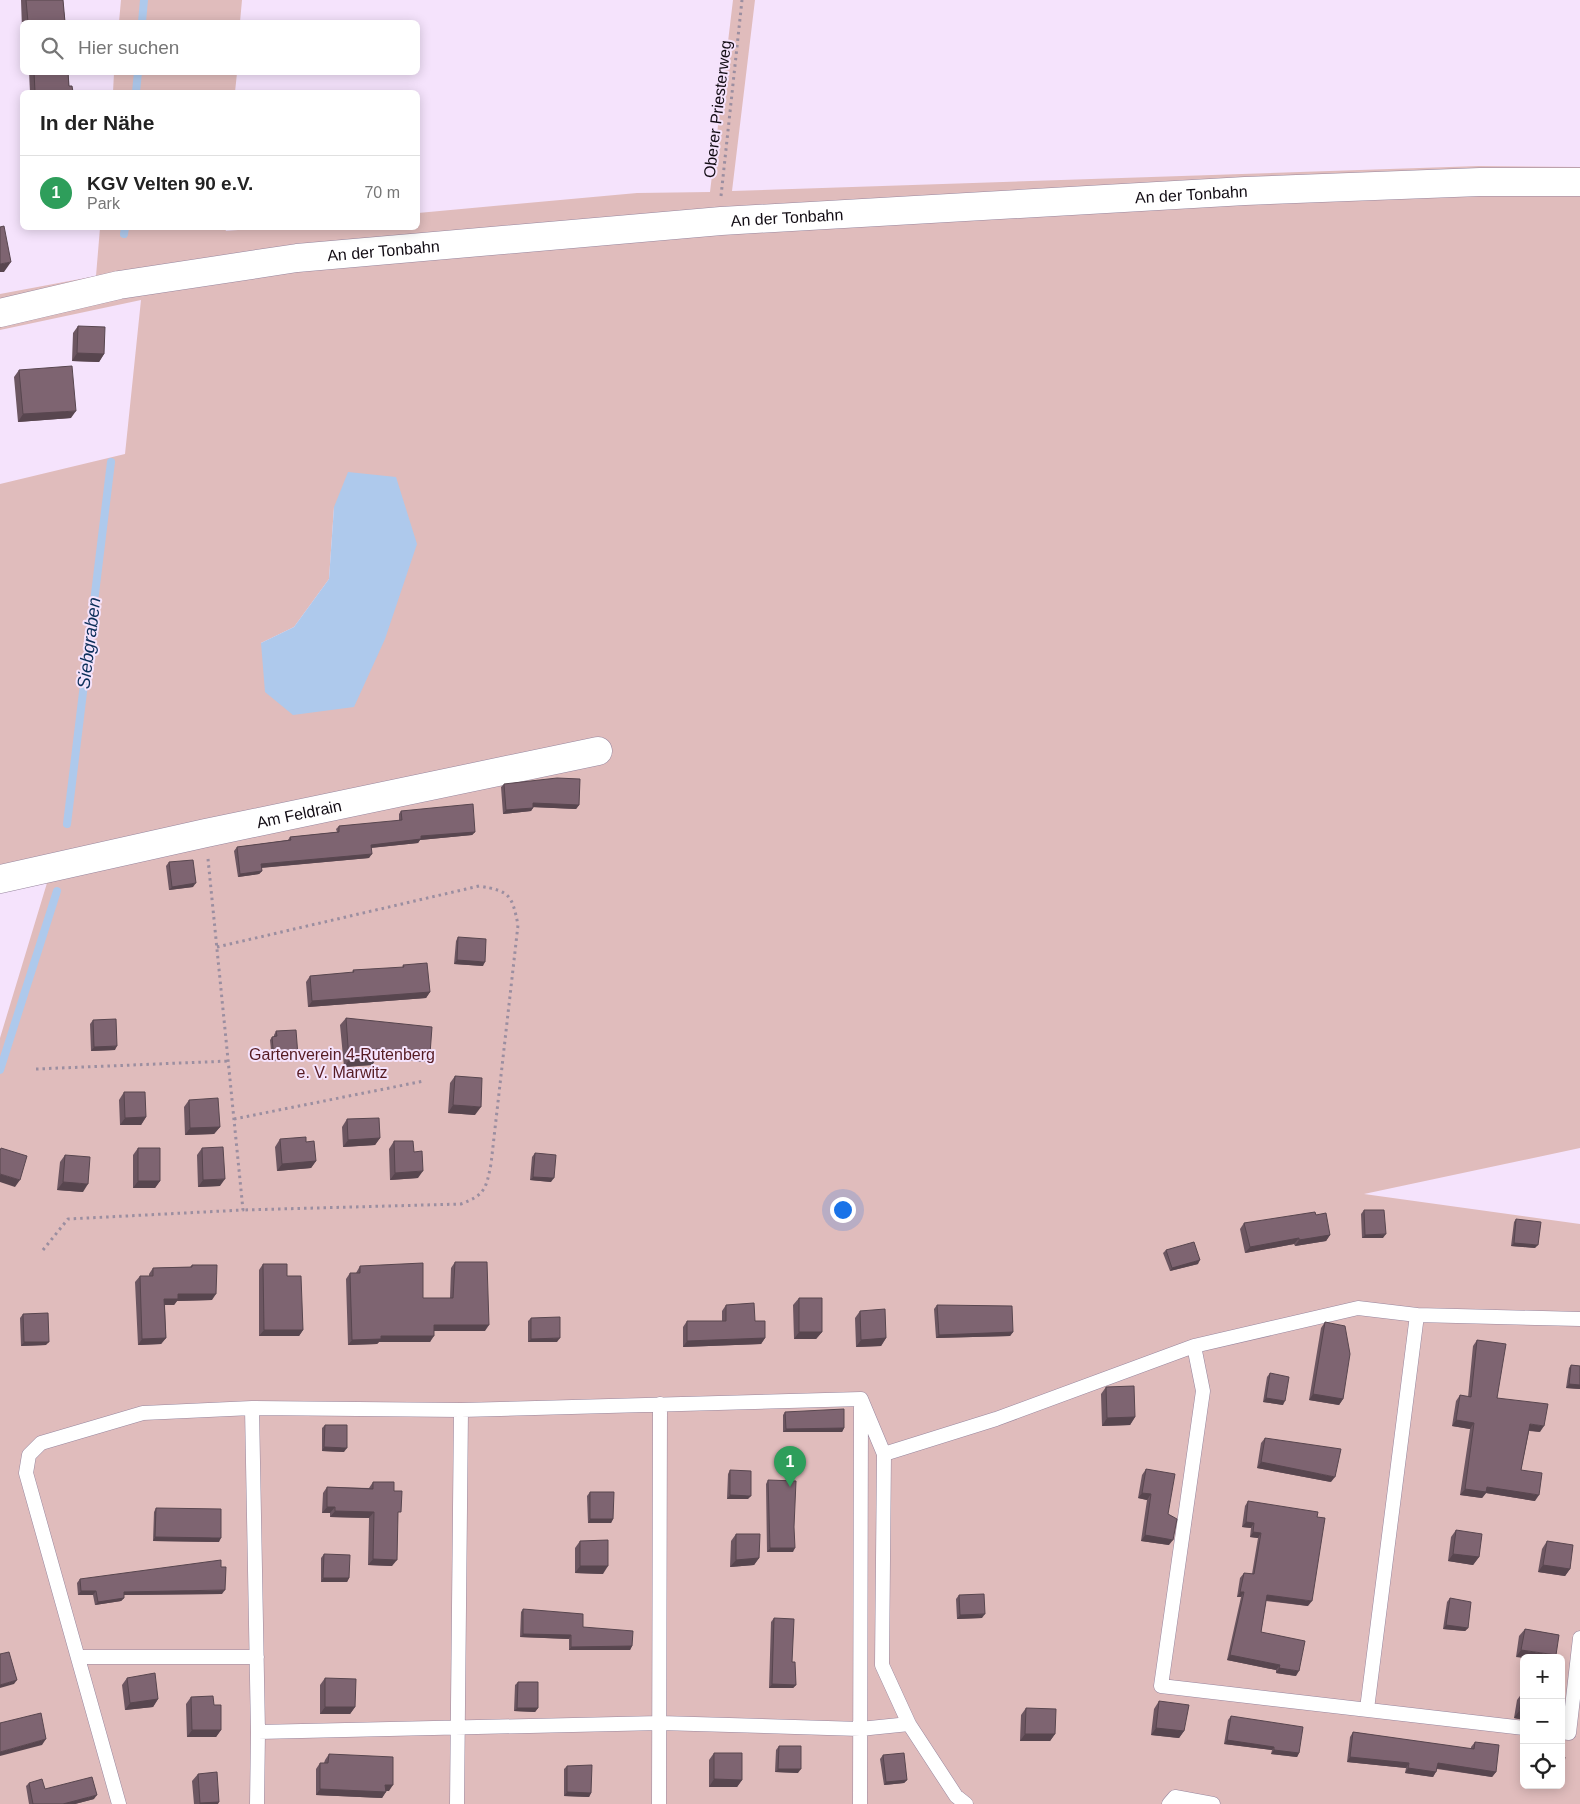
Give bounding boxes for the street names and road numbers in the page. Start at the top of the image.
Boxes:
street label: Oberer Priesterweg [701,39,734,179]
street label: An der Tonbahn [1135,183,1248,206]
street label: An der Tonbahn [730,206,844,229]
street label: An der Tonbahn [327,238,440,264]
street label: Am Feldrain [255,797,343,831]

